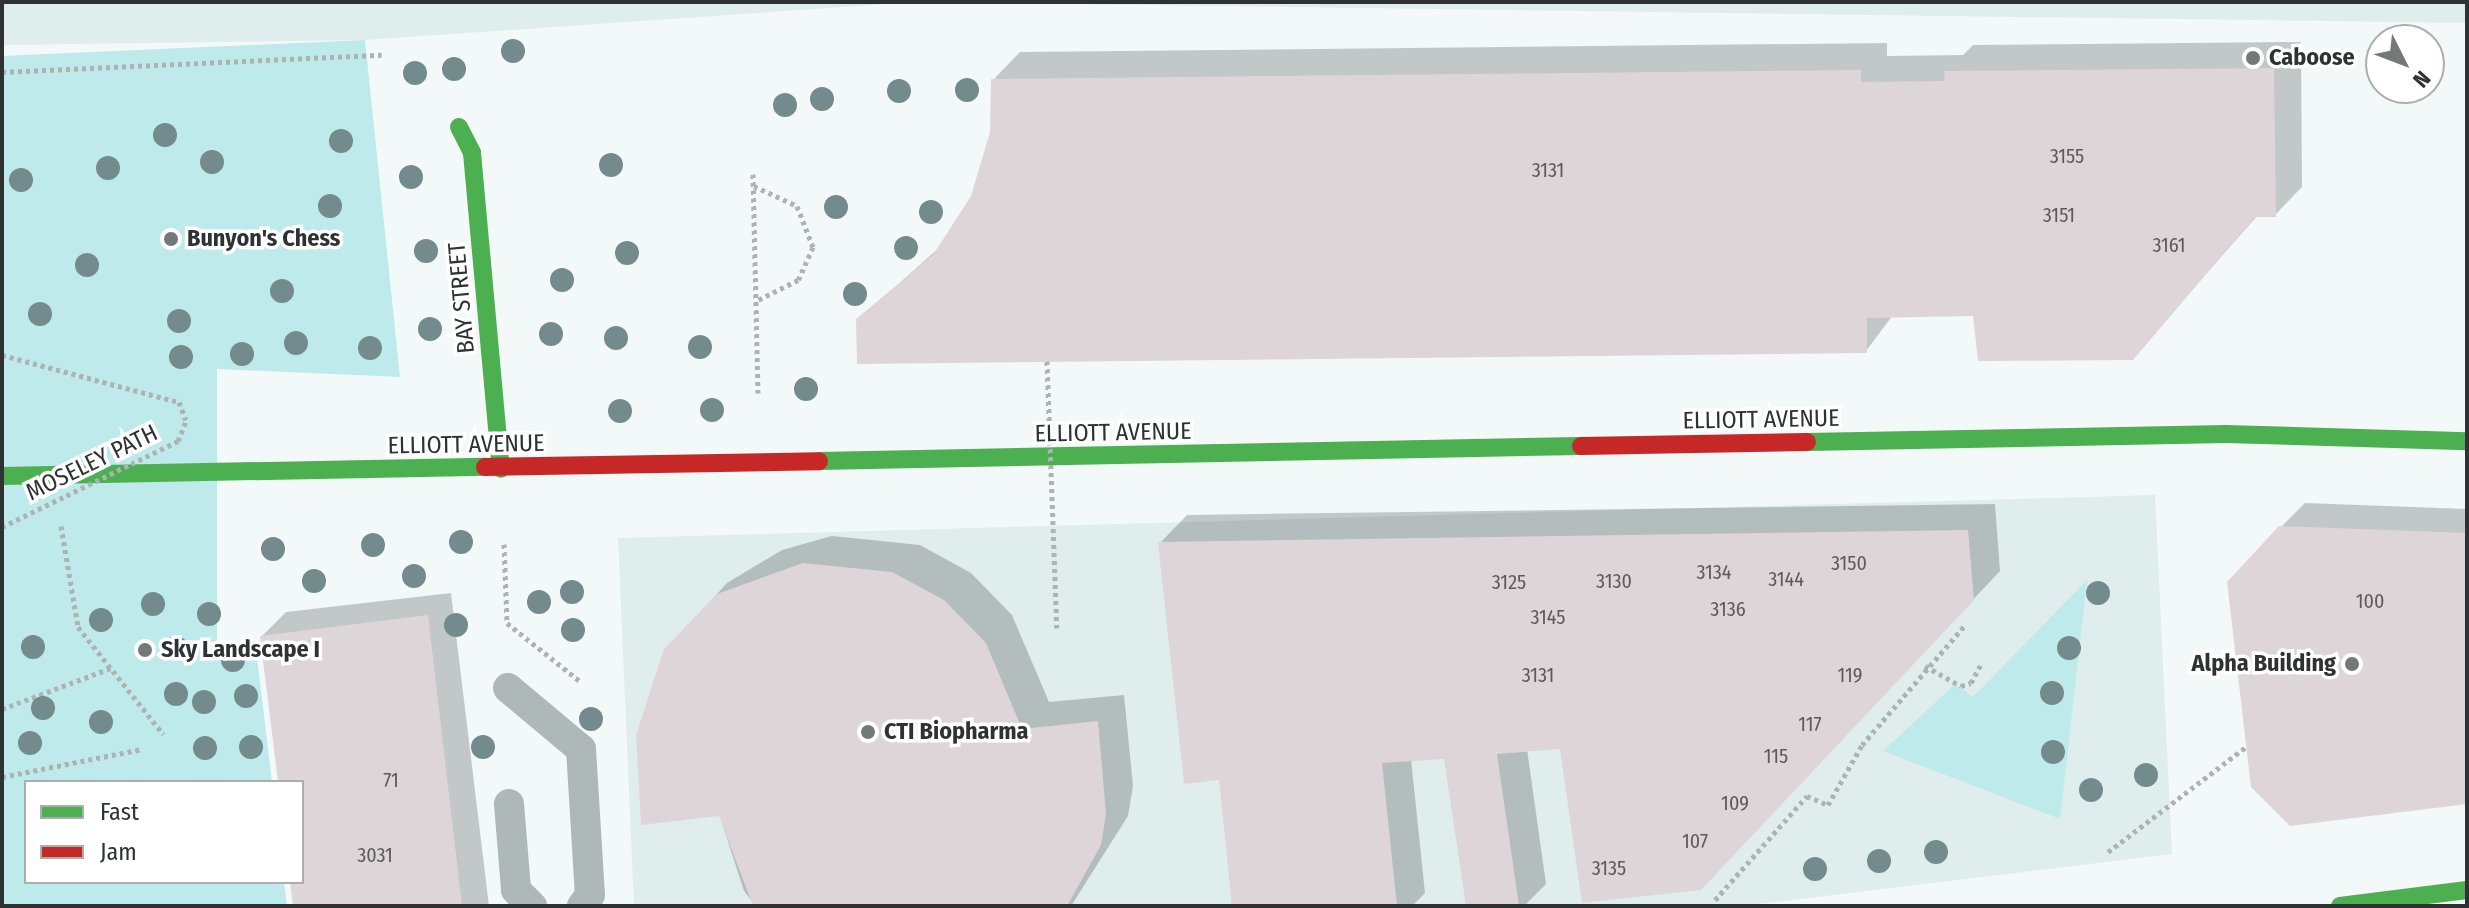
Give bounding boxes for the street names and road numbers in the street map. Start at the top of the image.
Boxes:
street label: BAY STREET [443,241,481,355]
street label: ELLIOTT AVENUE [1682,404,1840,436]
street label: ELLIOTT AVENUE [1034,417,1192,449]
street label: MOSELEY PATH [22,419,162,507]
street label: ELLIOTT AVENUE [387,429,545,461]

